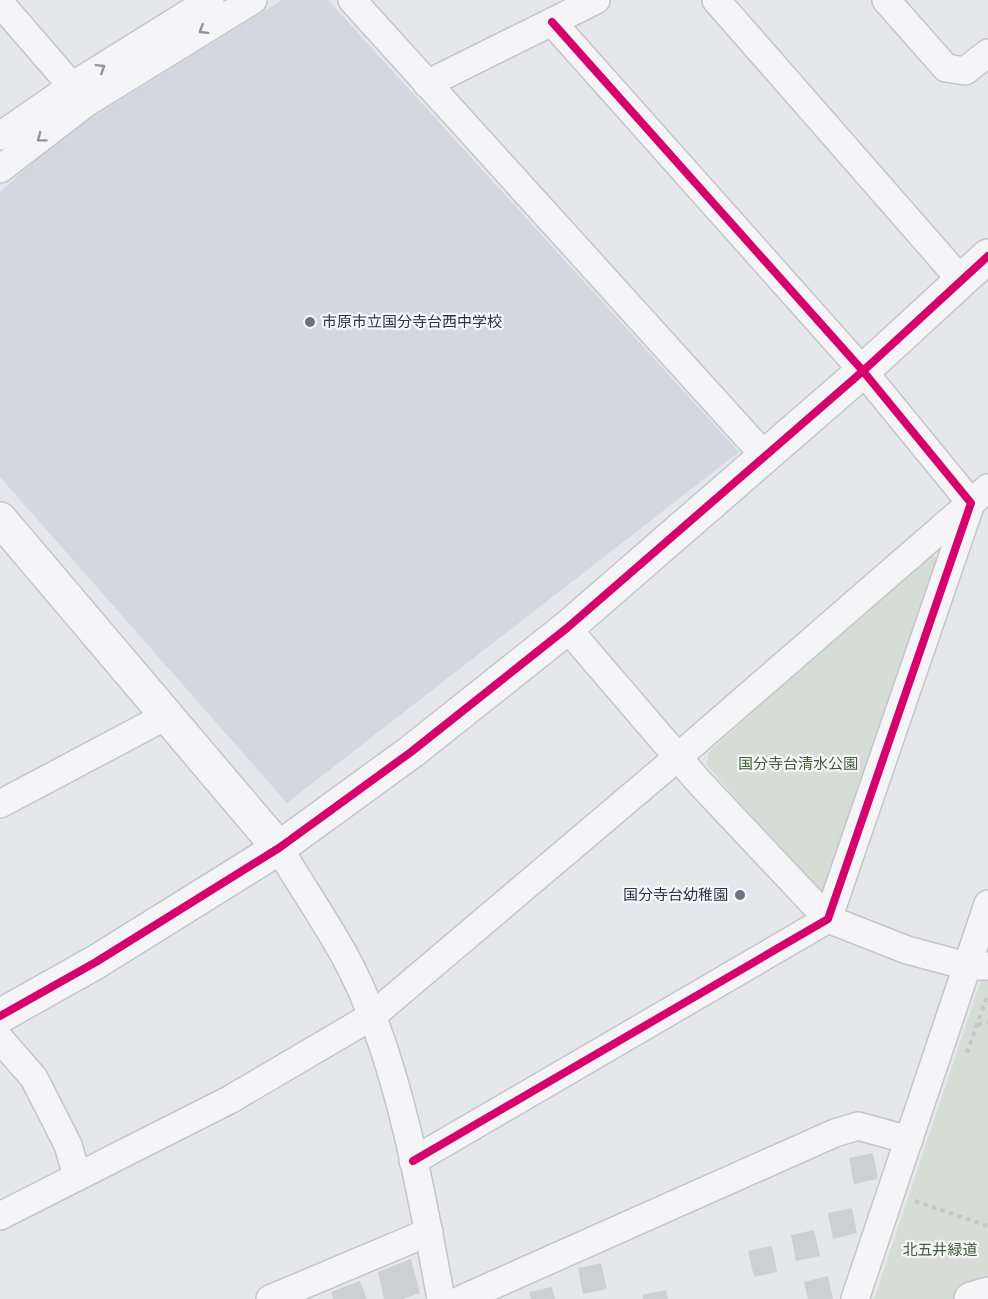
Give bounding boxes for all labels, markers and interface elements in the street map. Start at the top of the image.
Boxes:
one-way arrow [199,23,209,35]
one-way arrow [95,64,105,76]
one-way arrow [36,130,47,141]
place label: 市原市立国分寺台西中学校 [322,312,502,330]
marker: 市原市立国分寺台西中学校 [303,315,317,329]
park label: 国分寺台清水公園 [738,754,858,772]
place label: 国分寺台幼稚園 [623,885,728,903]
marker: 国分寺台幼稚園 [733,888,747,902]
park label: 北五井緑道 [902,1240,978,1258]

